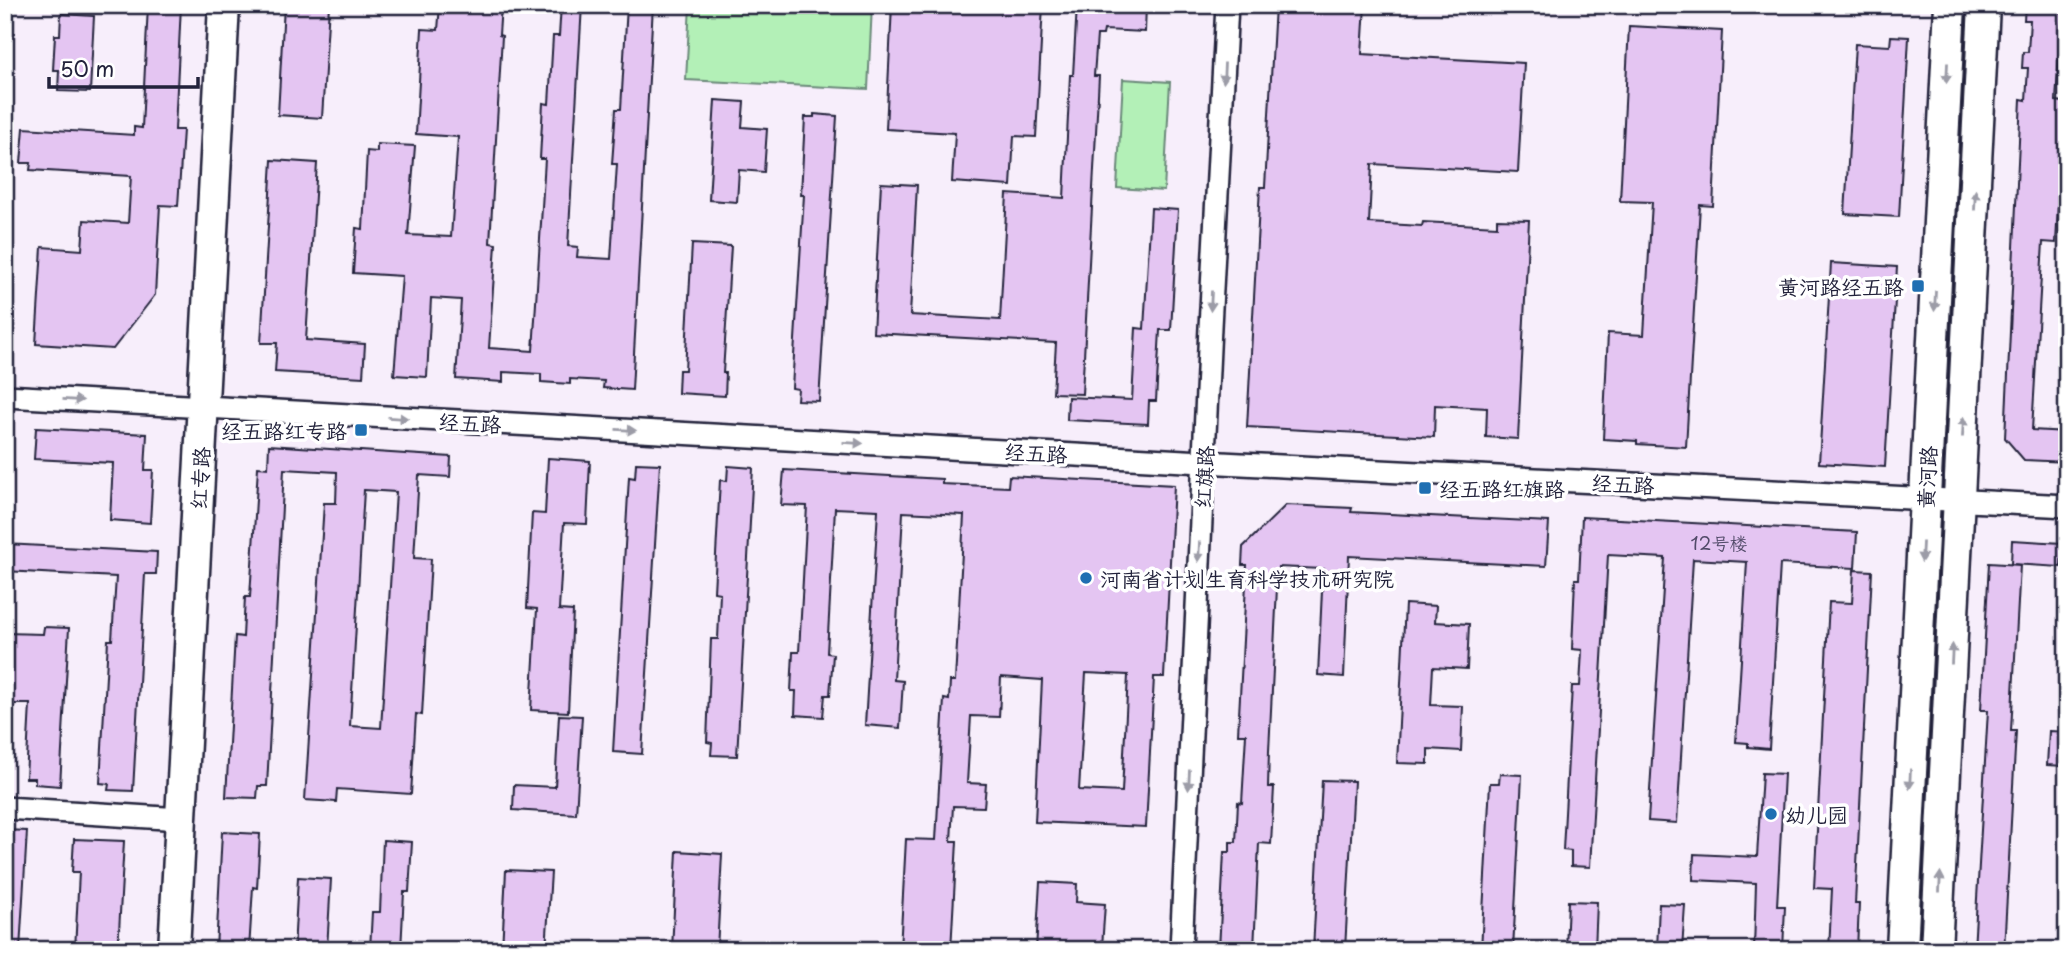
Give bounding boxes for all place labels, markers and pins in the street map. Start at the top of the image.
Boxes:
place label: 黄河路经五路 [1778,270,1904,302]
marker: 黄河路经五路 [1910,278,1926,294]
place label: 经五路红专路 [221,414,347,446]
marker: 经五路红专路 [353,422,369,438]
place label: 经五路红旗路 [1439,472,1565,504]
marker: 经五路红旗路 [1417,480,1433,496]
place label: 河南省计划生育科学技术研究院 [1100,562,1394,594]
marker: 河南省计划生育科学技术研究院 [1078,570,1094,586]
place label: 幼儿园 [1785,798,1848,830]
marker: 幼儿园 [1763,806,1779,822]

